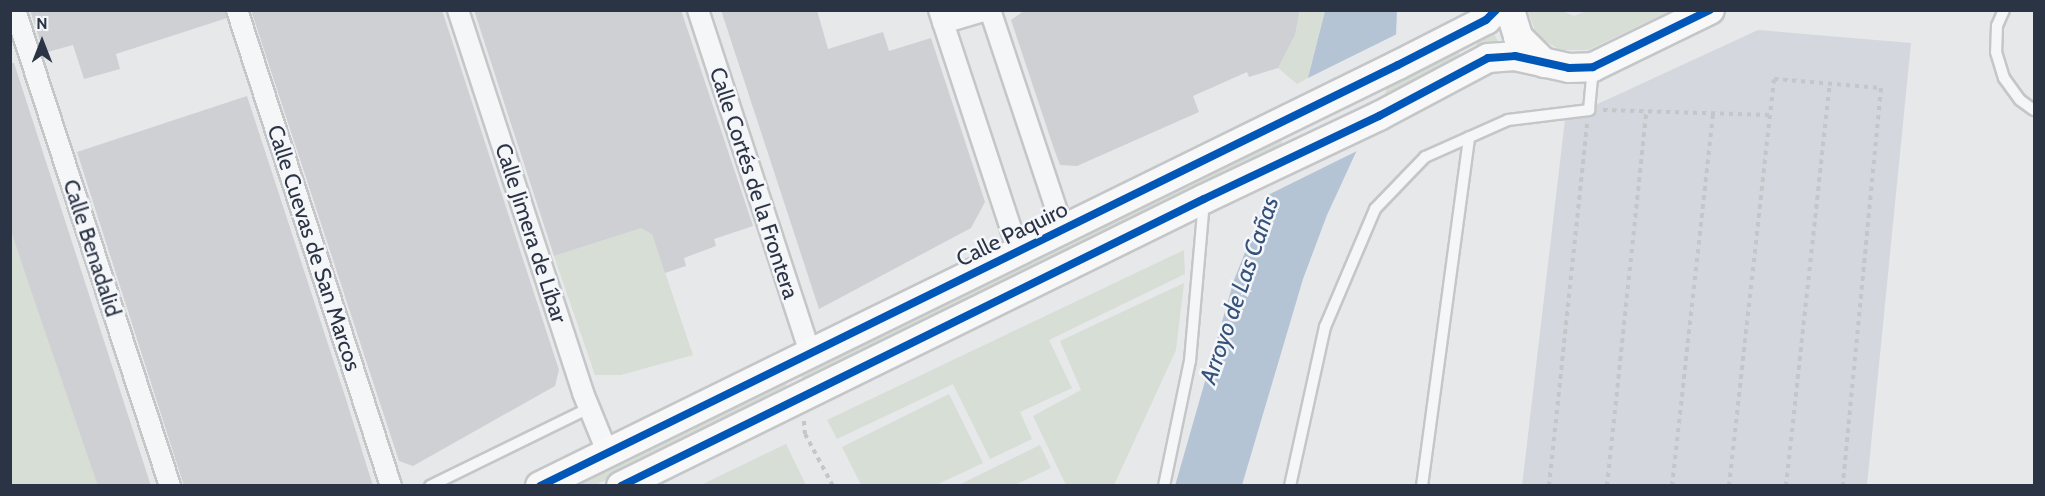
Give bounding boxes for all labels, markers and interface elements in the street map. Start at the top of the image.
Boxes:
north arrow [12,12,72,72]
text: N [36,14,48,33]
street label: Calle Cortés de la Frontera [704,64,804,302]
street label: Calle Cuevas de San Marcos [262,122,366,374]
street label: Calle Jimera de Líbar [489,140,573,326]
street label: Calle Benadalid [57,176,127,320]
water label: Arroyo de Las Cañas [1193,193,1285,387]
street label: Calle Paquiro [952,196,1072,272]

